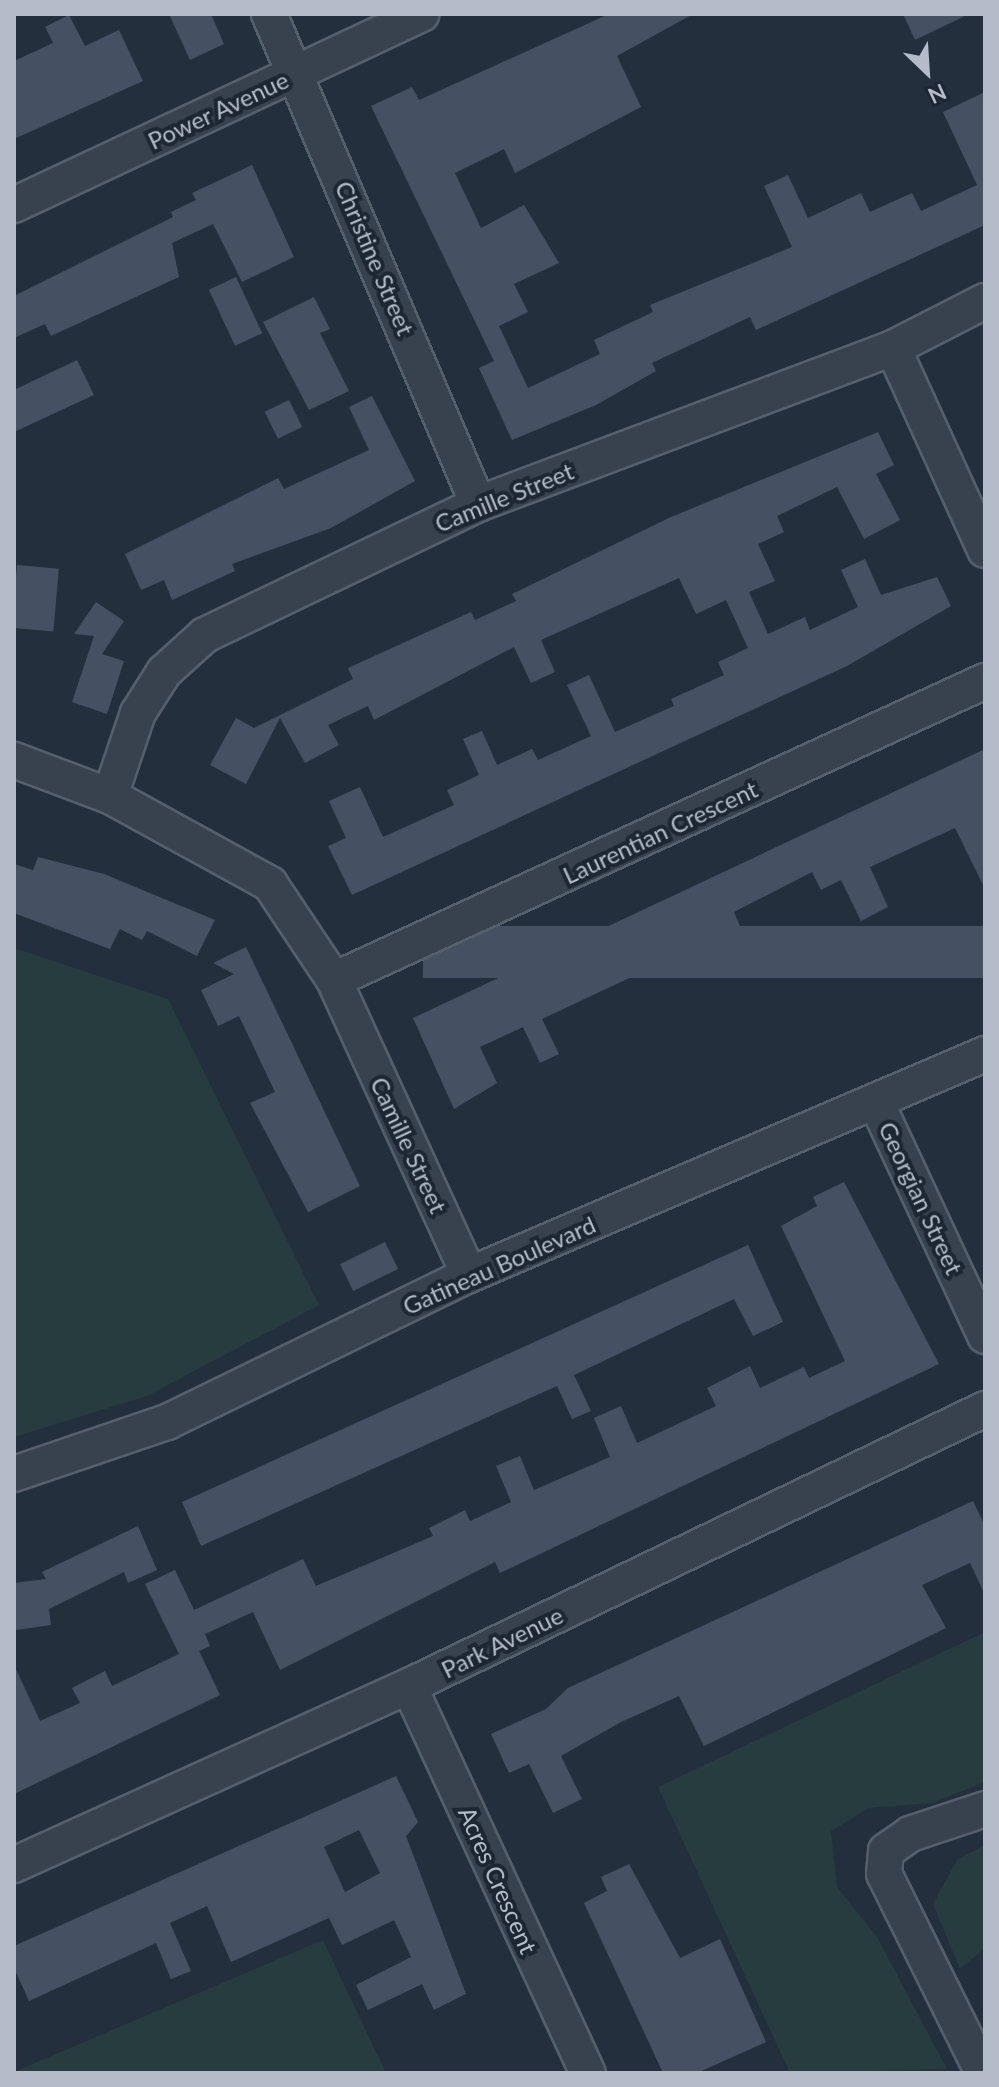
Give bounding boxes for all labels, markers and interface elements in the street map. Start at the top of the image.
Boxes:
north arrow [887,32,967,112]
street label: Power Avenue [143,65,293,155]
text: N [924,78,951,110]
street label: Christine Street [330,177,420,339]
street label: Camille Street [431,456,577,538]
street label: Laurentian Crescent [558,774,762,890]
street label: Camille Street [365,1072,453,1218]
street label: Georgian Street [873,1117,969,1279]
street label: Gatineau Boulevard [398,1210,600,1320]
street label: Park Avenue [436,1600,568,1684]
street label: Acres Crescent [453,1802,543,1958]

